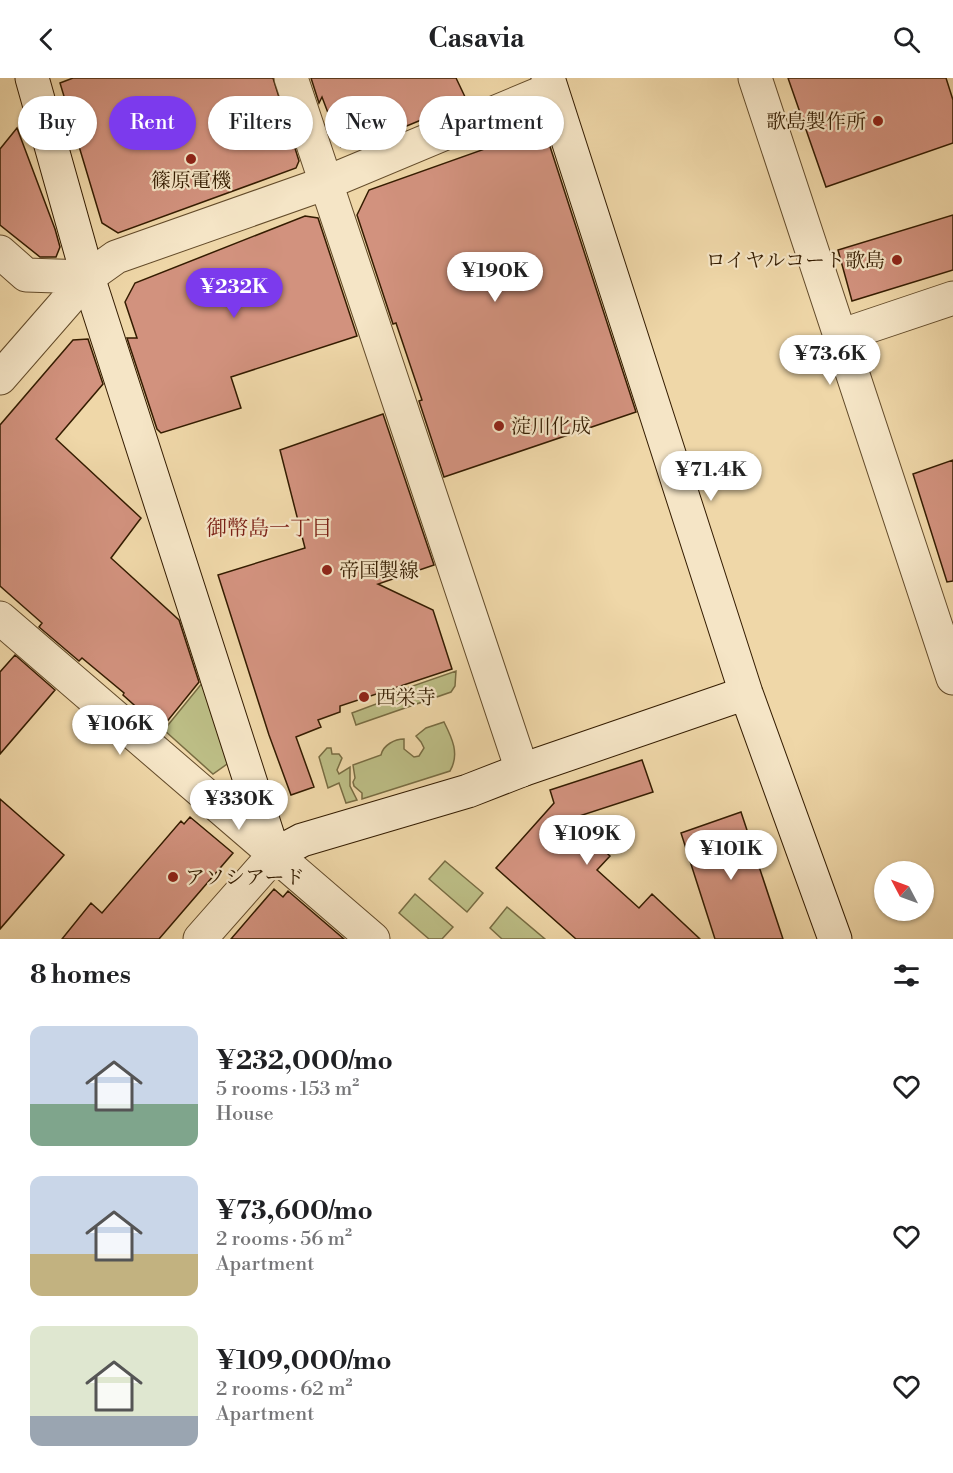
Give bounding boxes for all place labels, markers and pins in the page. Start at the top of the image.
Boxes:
place label: 歌島製作所 [766,110,866,135]
marker: 歌島製作所 [871,114,885,128]
marker: 篠原電機 [184,152,198,166]
place label: 篠原電機 [151,169,231,194]
place label: ロイヤルコート歌島 [706,249,885,274]
pin: ¥190K [453,252,537,303]
marker: ロイヤルコート歌島 [890,253,904,267]
pin: ¥232K [192,268,276,319]
pin: ¥73.6K [781,335,879,386]
place label: 淀川化成 [511,415,591,440]
marker: 淀川化成 [492,419,506,433]
pin: ¥71.4K [662,451,760,502]
place label: 帝国製線 [339,559,419,584]
marker: 帝国製線 [320,563,334,577]
place label: 西栄寺 [376,686,436,711]
marker: 西栄寺 [357,690,371,704]
pin: ¥106K [78,705,162,756]
pin: ¥330K [197,780,281,831]
pin: ¥109K [545,815,629,866]
pin: ¥101K [689,830,773,881]
place label: アソシアード [185,866,304,891]
marker: アソシアード [166,870,180,884]

